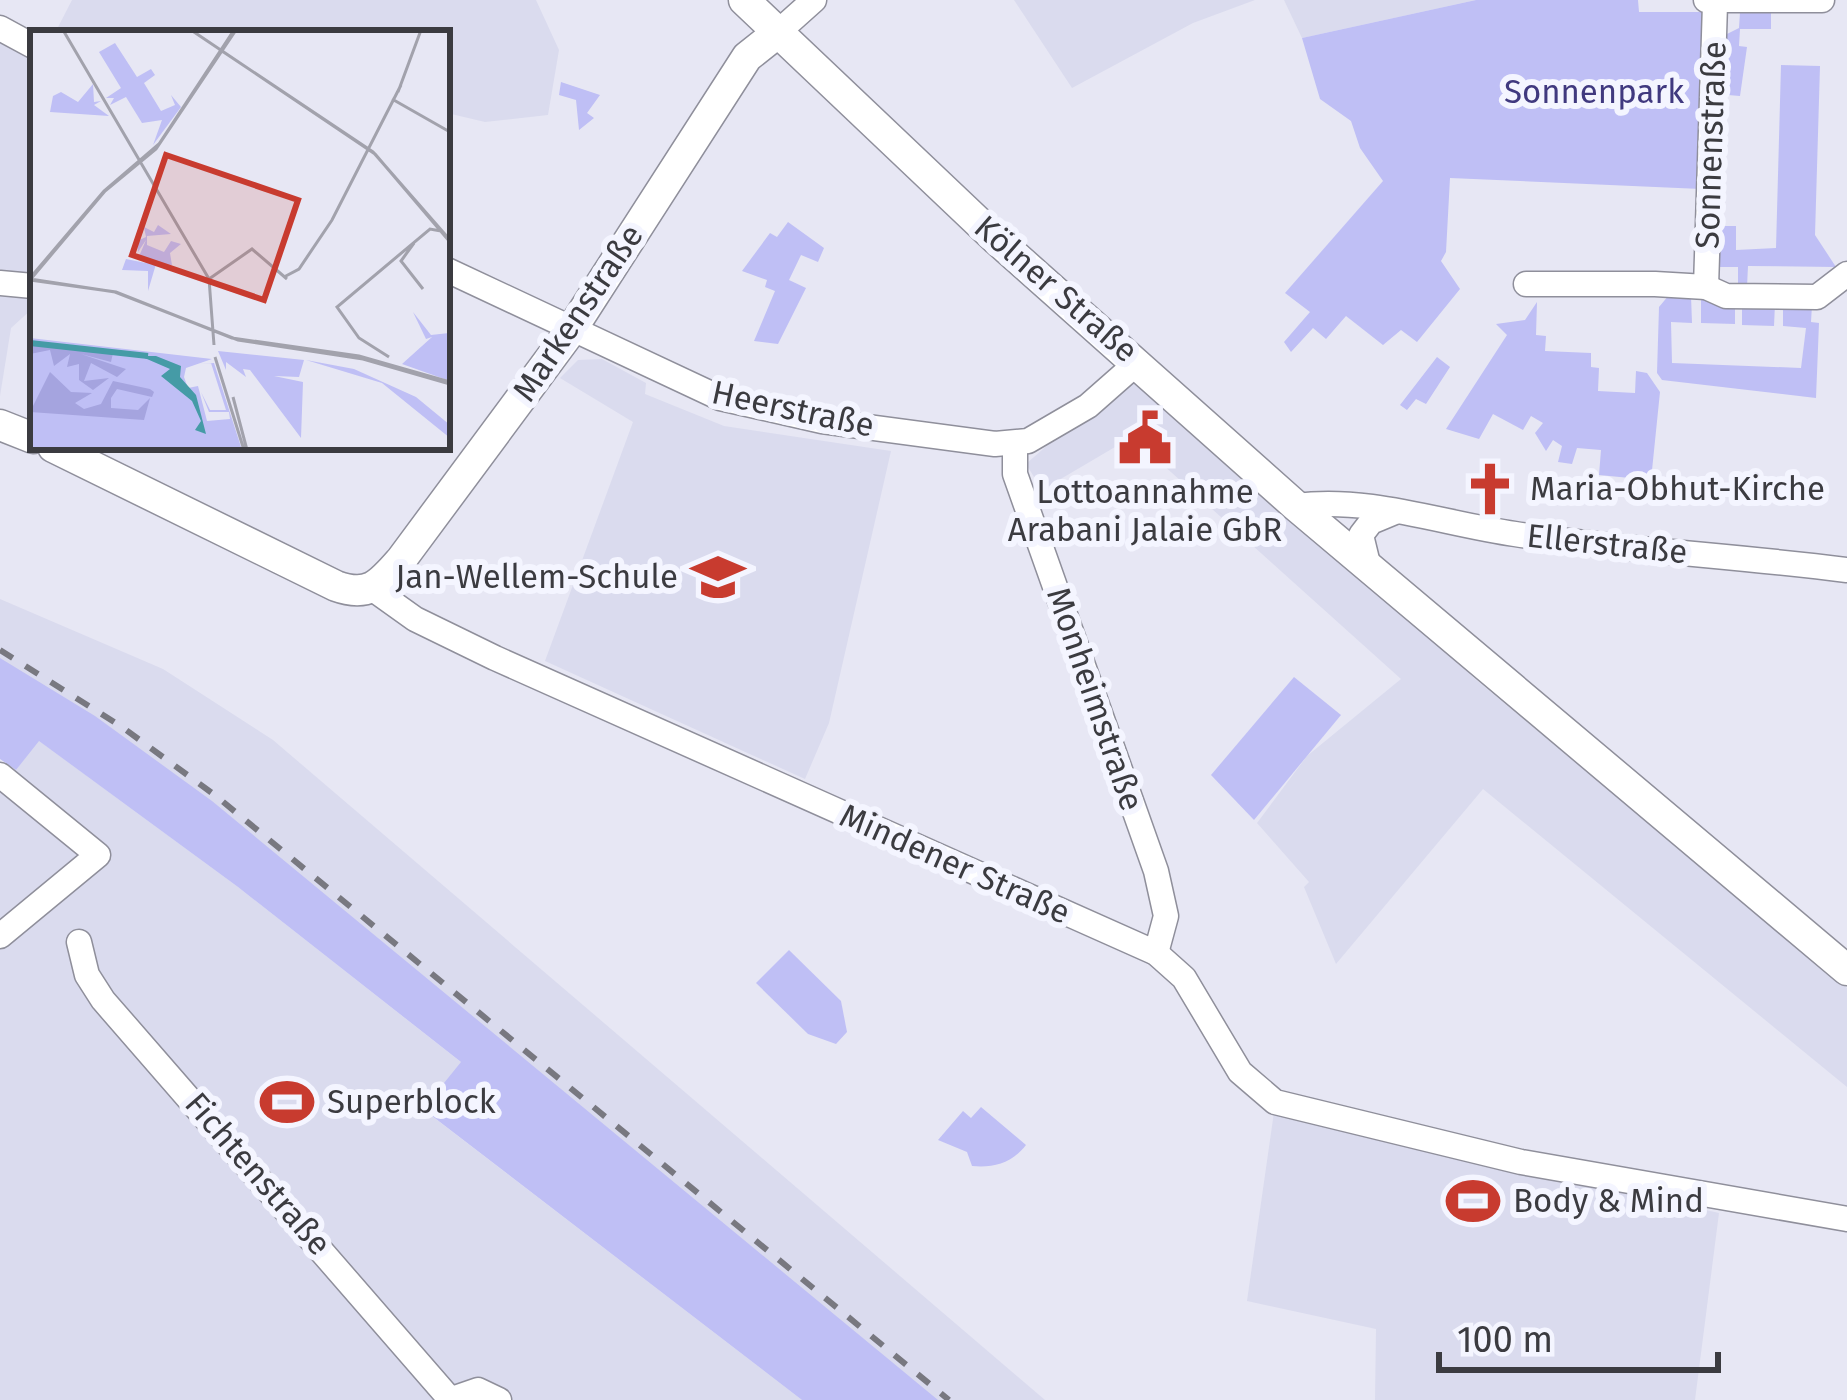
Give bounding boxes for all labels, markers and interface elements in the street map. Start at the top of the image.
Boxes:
inset map [30,30,450,450]
street label: Sonnenstraße [1687,41,1735,249]
park label: Sonnenpark [1504,72,1684,112]
street label: Kölner Straße [966,207,1146,371]
street label: Markenstraße [504,217,652,409]
street label: Heerstraße [708,372,878,446]
public building icon: Lottoannahme Arabani Jalaie GbR [1116,409,1174,467]
church icon: Maria-Obhut-Kirche [1461,460,1519,518]
place label: Maria-Obhut-Kirche [1530,469,1825,509]
place label: Lottoannahme Arabani Jalaie GbR [1008,472,1282,550]
street label: Ellerstraße [1525,516,1689,572]
school or university icon: Jan-Wellem-Schule [689,548,747,606]
place label: Jan-Wellem-Schule [395,557,678,597]
street label: Monheimstraße [1038,582,1152,816]
street label: Mindener Straße [834,795,1076,933]
sports icon: Superblock [258,1073,316,1131]
place label: Superblock [327,1082,496,1122]
street label: Fichtenstraße [176,1084,340,1264]
sports icon: Body & Mind [1444,1172,1502,1230]
place label: Body & Mind [1513,1181,1704,1221]
scale bar [1439,1298,1718,1372]
text: 100 m [1457,1318,1553,1362]

